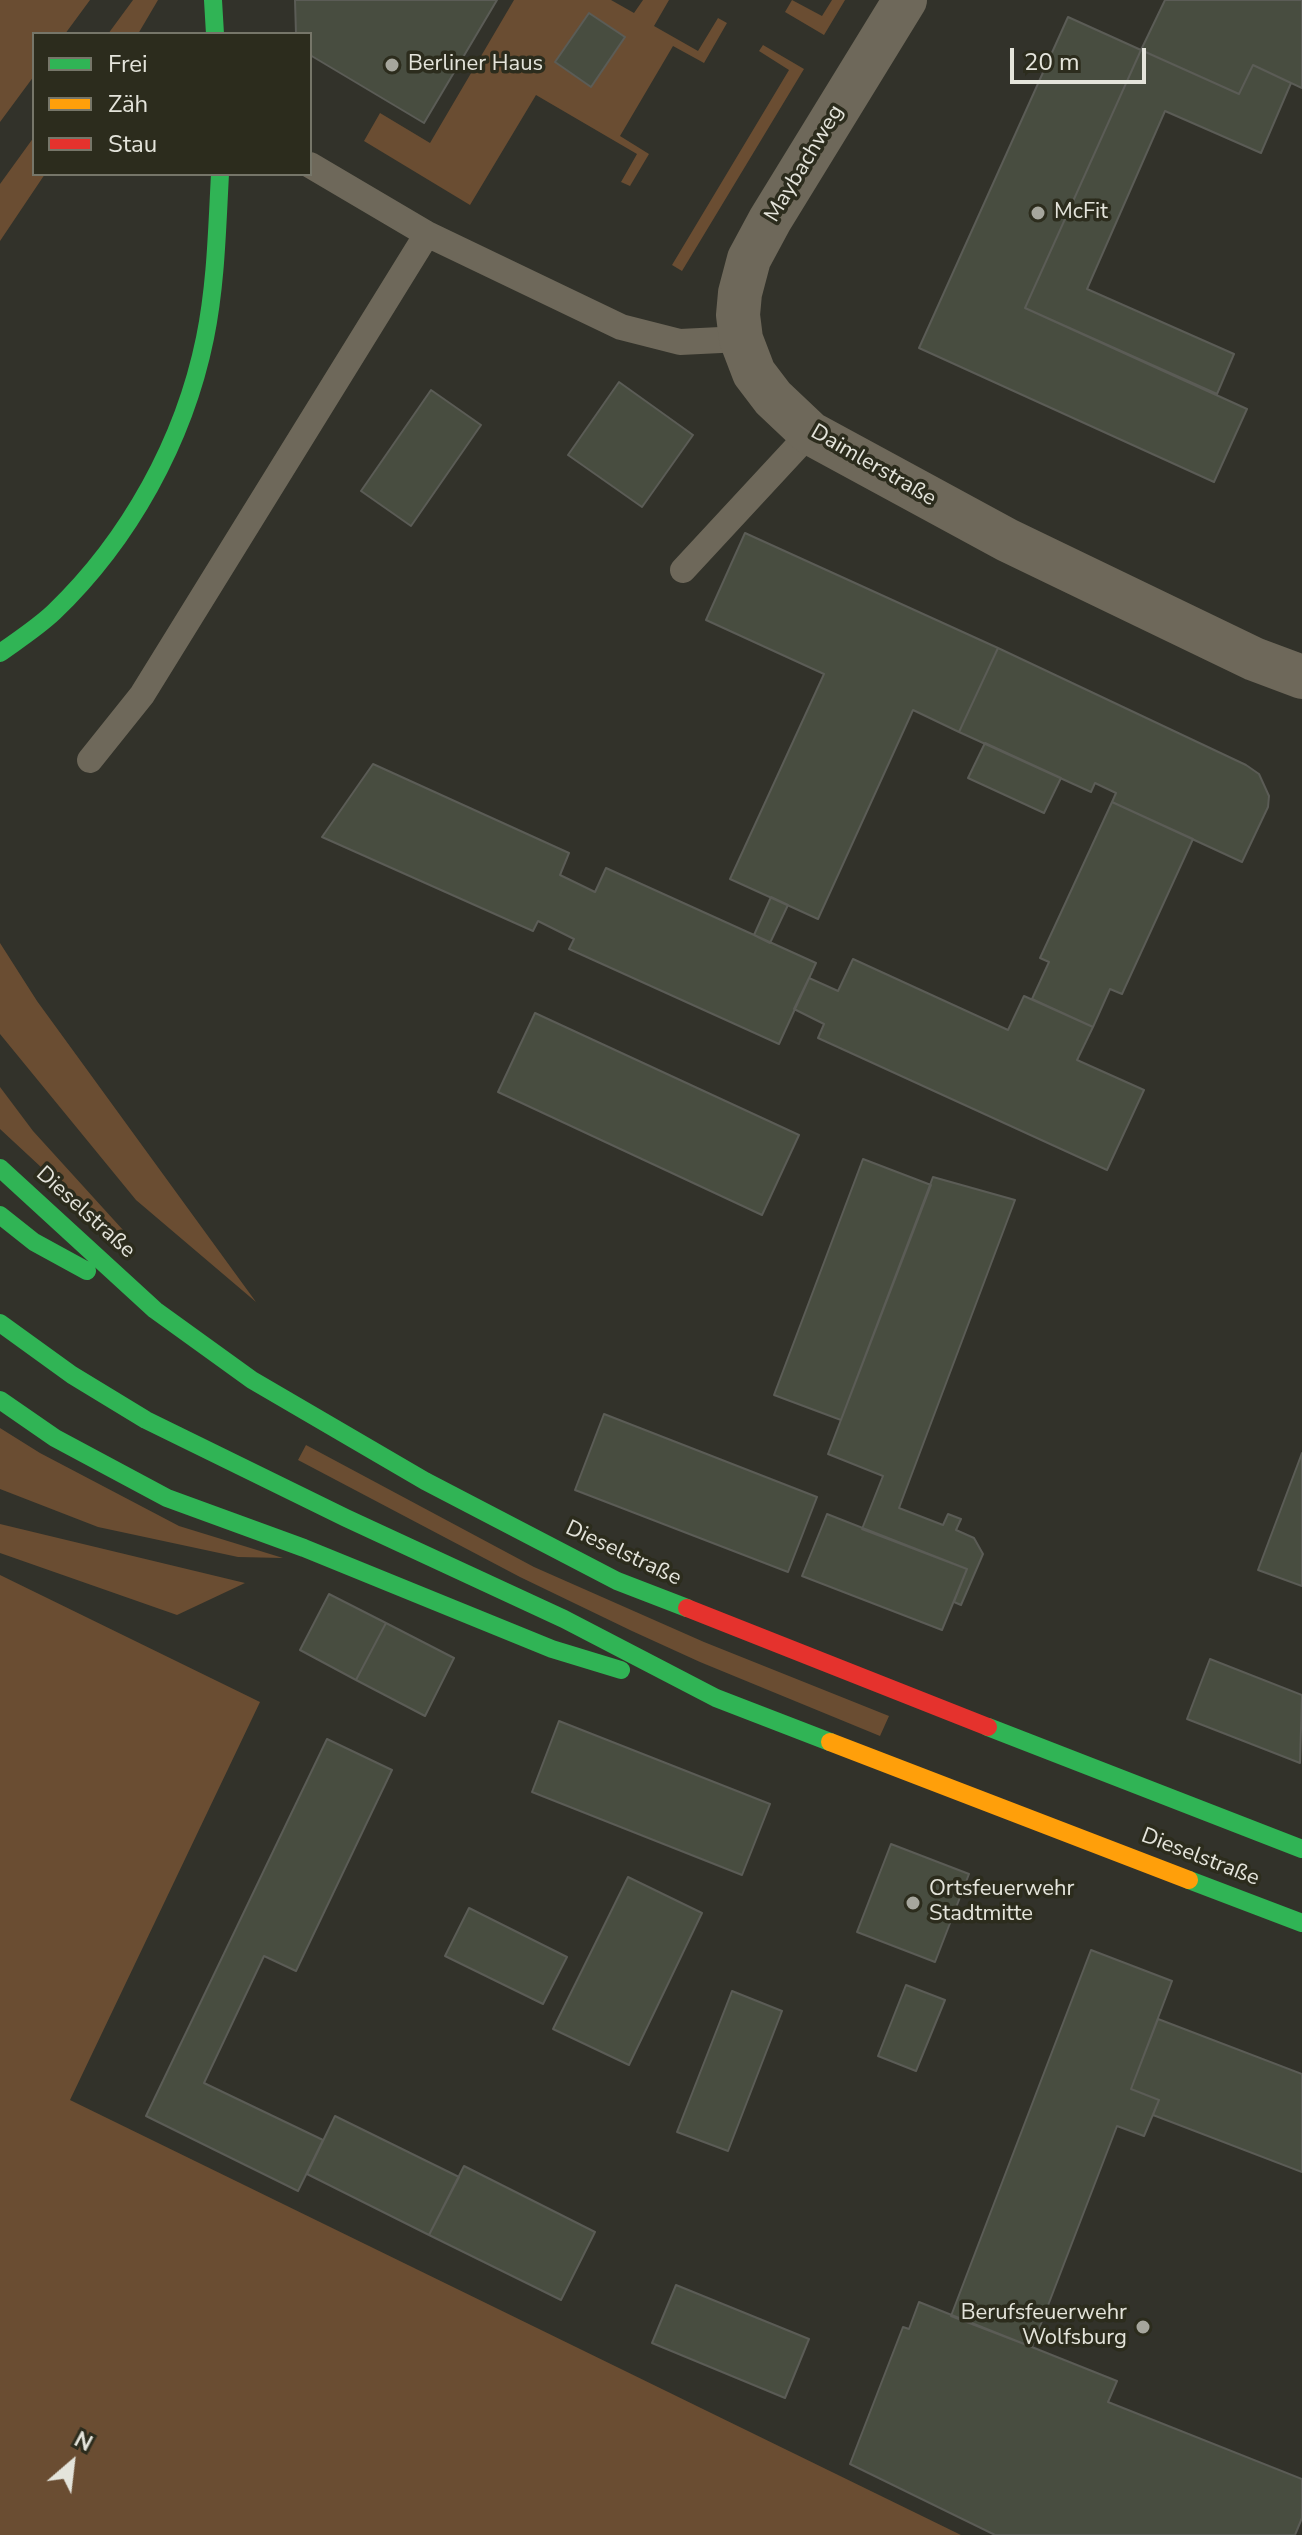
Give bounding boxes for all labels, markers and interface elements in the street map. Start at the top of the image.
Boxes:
legend [32,32,312,176]
scale bar [1014,32,1150,82]
text: 20 m [1024,46,1080,78]
text: Frei [108,48,148,80]
place label: Berliner Haus [408,52,543,78]
marker: Berliner Haus [383,56,401,74]
text: Zäh [108,88,148,120]
street label: Maybachweg [760,101,850,227]
text: Stau [108,128,157,160]
place label: McFit [1054,200,1108,226]
marker: McFit [1029,204,1047,222]
street label: Daimlerstraße [806,419,940,513]
street label: Dieselstraße [30,1161,140,1265]
street label: Dieselstraße [561,1516,685,1592]
street label: Dieselstraße [1137,1823,1263,1893]
place label: Ortsfeuerwehr Stadtmitte [929,1877,1074,1928]
marker: Ortsfeuerwehr Stadtmitte [904,1894,922,1912]
place label: Berufsfeuerwehr Wolfsburg [961,2301,1127,2352]
marker: Berufsfeuerwehr Wolfsburg [1134,2318,1152,2336]
north arrow [32,2423,112,2503]
text: N [69,2425,98,2459]

